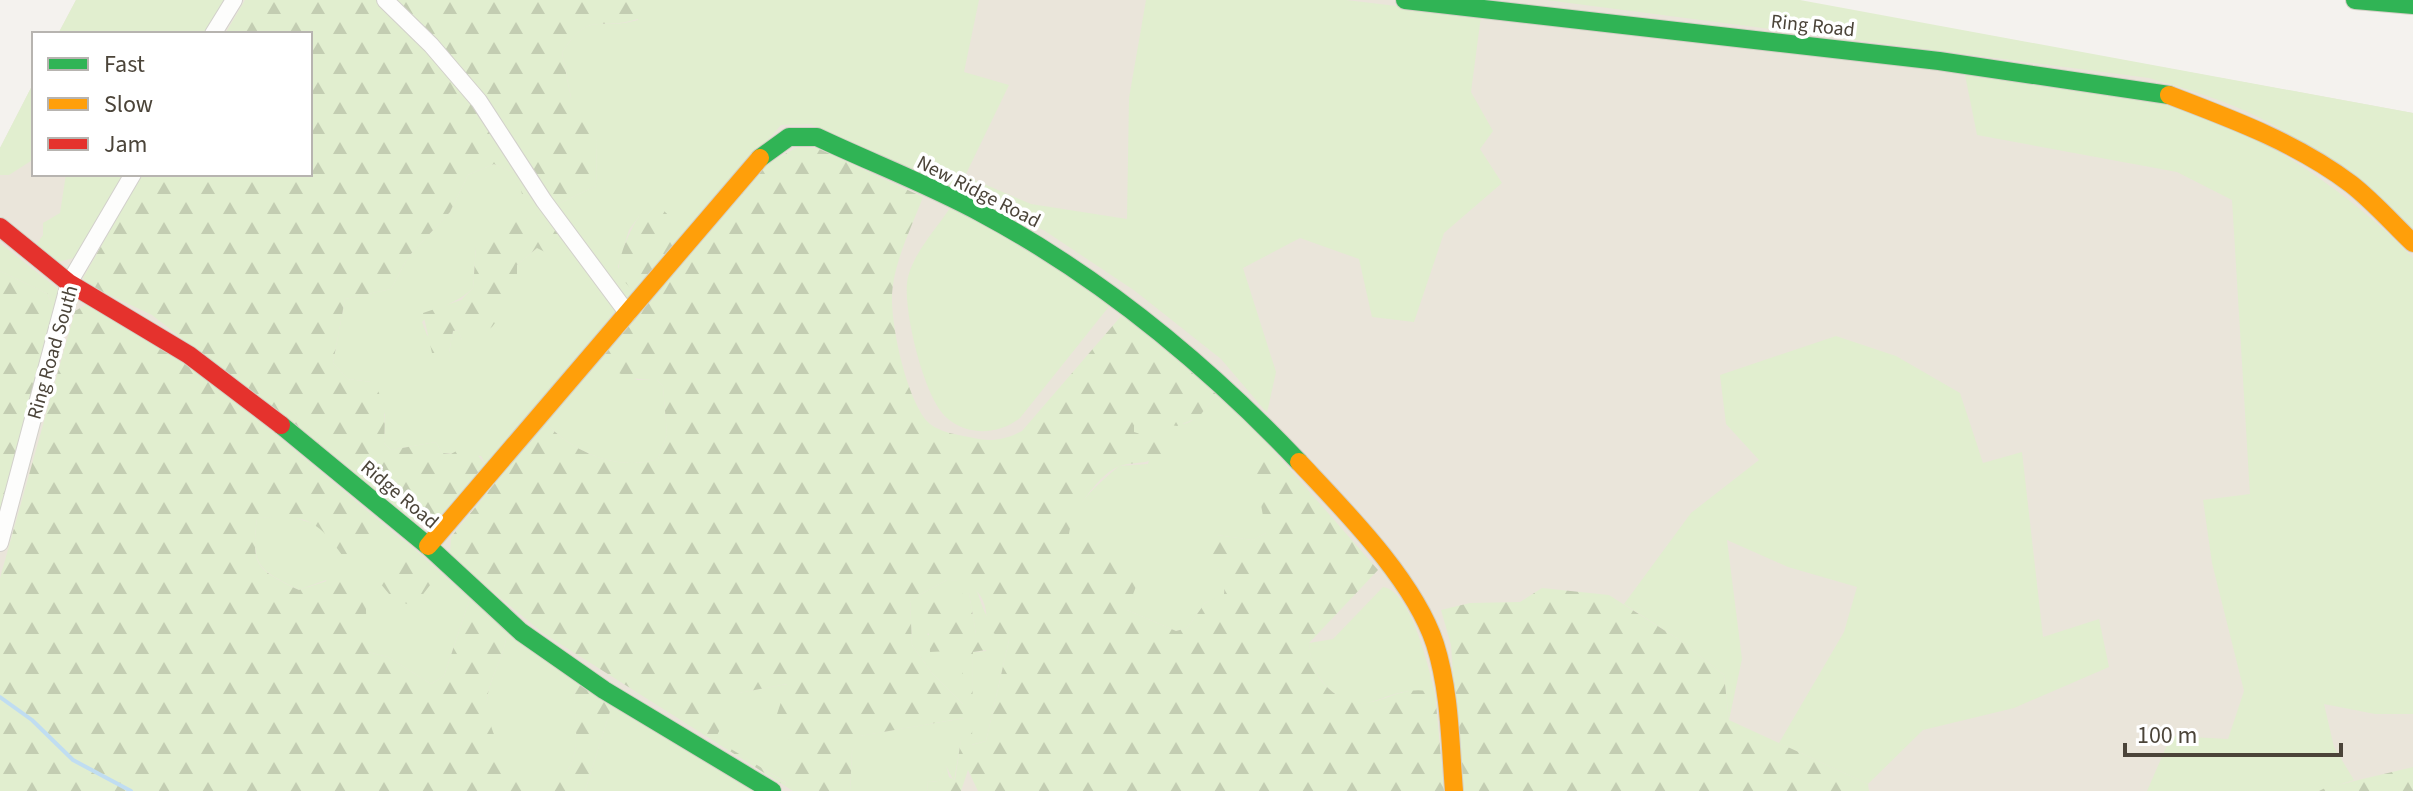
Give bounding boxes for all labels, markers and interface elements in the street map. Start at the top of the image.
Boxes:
street label: Ring Road [1770,8,1856,44]
legend [32,32,312,176]
text: Fast [104,47,145,82]
text: Slow [104,87,153,122]
text: Jam [104,127,148,162]
street label: New Ridge Road [912,149,1045,235]
street label: Ring Road South [20,282,85,423]
street label: Ridge Road [354,454,444,536]
scale bar [2125,707,2341,757]
text: 100 m [2137,718,2197,753]

